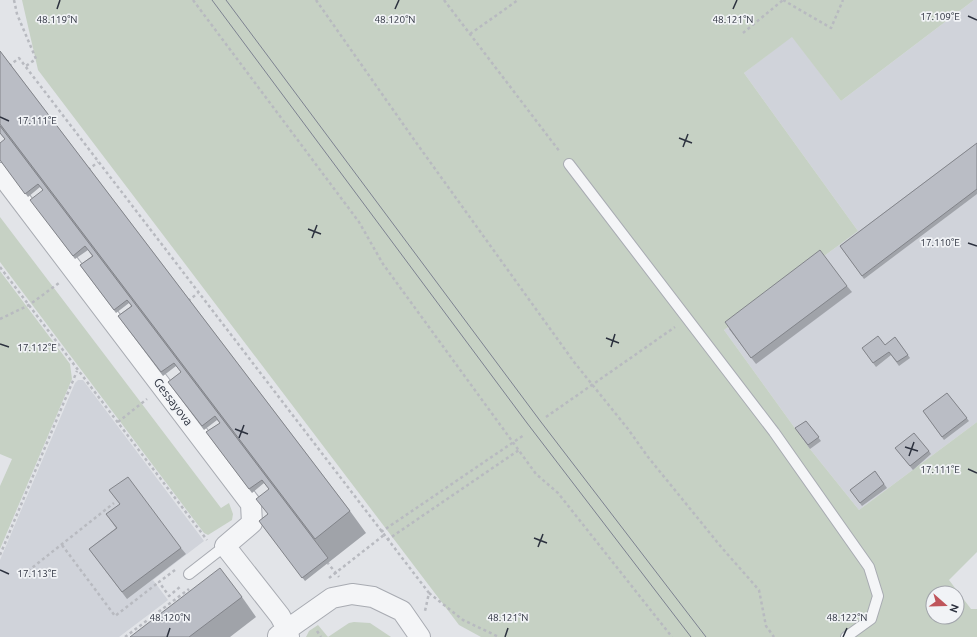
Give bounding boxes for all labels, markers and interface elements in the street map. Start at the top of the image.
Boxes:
text: 17.109°E [920,11,960,22]
text: 48.119°N [36,14,78,25]
text: 48.120°N [374,14,416,25]
text: 48.121°N [712,14,754,25]
text: 17.111°E [17,115,57,126]
text: 17.110°E [920,237,960,248]
text: 17.112°E [17,342,57,353]
street label: Gessayova [151,375,195,428]
text: 17.111°E [920,464,960,475]
text: 17.113°E [17,568,57,579]
north arrow [925,585,965,625]
text: N [947,603,961,614]
text: 48.120°N [149,612,191,623]
text: 48.121°N [487,612,529,623]
text: 48.122°N [826,612,868,623]

